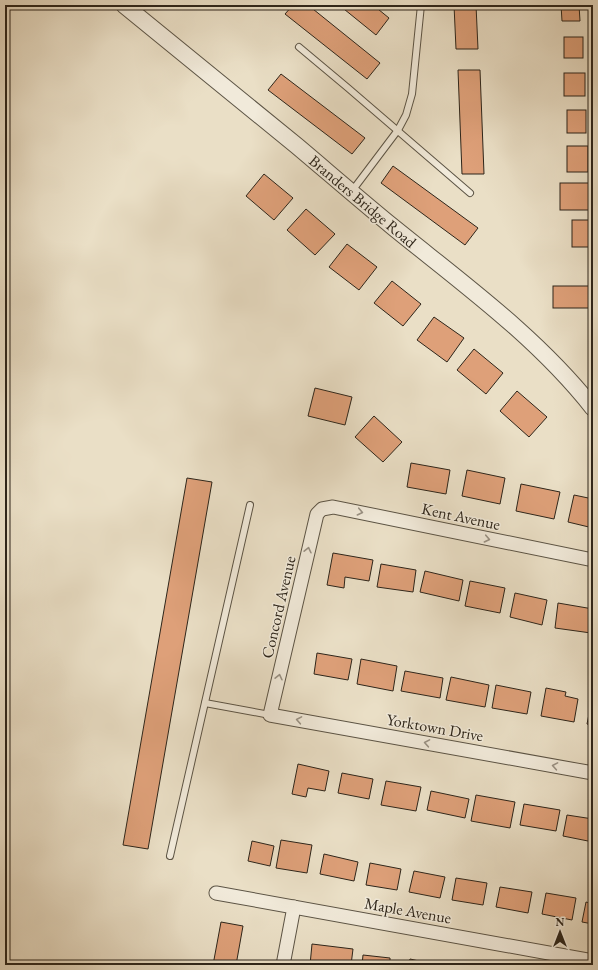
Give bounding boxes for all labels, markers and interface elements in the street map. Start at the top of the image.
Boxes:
street label: Branders Bridge Road [305,150,422,253]
street label: Kent Avenue [420,498,502,535]
one-way arrow [357,508,363,516]
one-way arrow [484,534,490,542]
one-way arrow [304,547,312,553]
street label: Concord Avenue [257,554,300,660]
one-way arrow [275,674,283,680]
street label: Yorktown Drive [385,709,485,746]
one-way arrow [296,716,302,725]
one-way arrow [424,739,430,748]
one-way arrow [552,762,558,771]
street label: Maple Avenue [363,893,453,928]
north arrow [540,912,580,952]
text: N [556,915,565,929]

